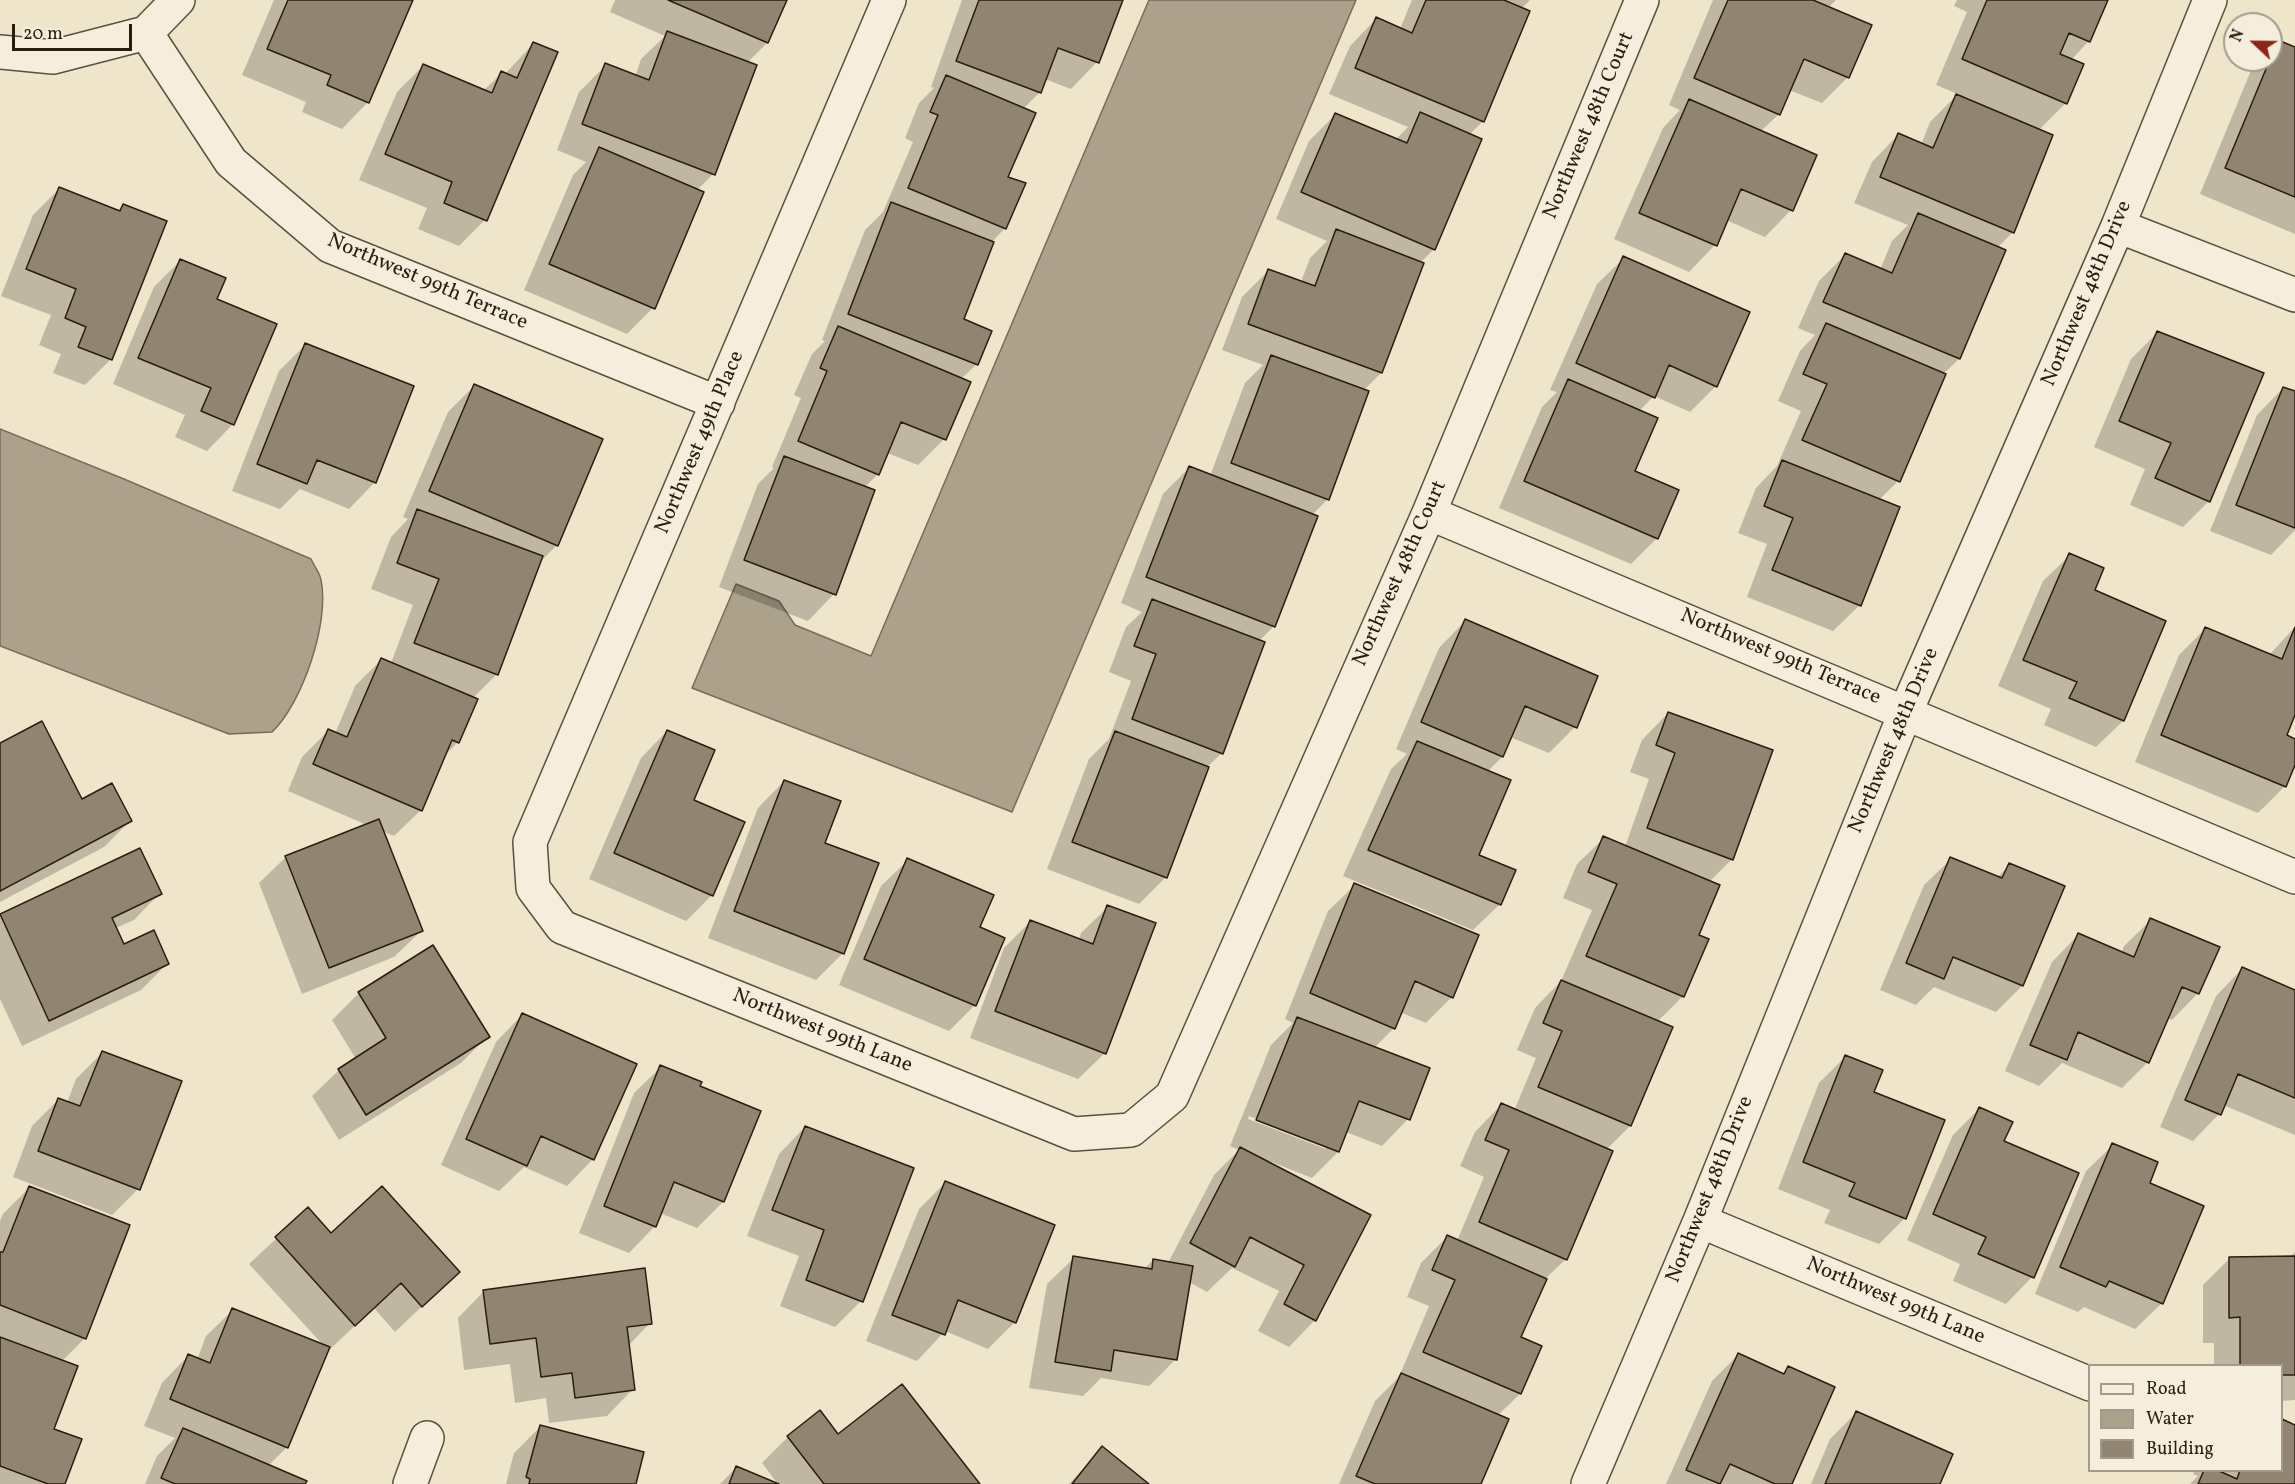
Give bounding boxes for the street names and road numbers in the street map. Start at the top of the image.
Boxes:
street label: Northwest 48th Court [1539,29,1641,223]
street label: Northwest 48th Drive [2037,197,2139,391]
street label: Northwest 99th Terrace [323,229,531,337]
street label: Northwest 49th Place [651,348,751,538]
street label: Northwest 48th Court [1349,477,1453,671]
street label: Northwest 99th Terrace [1676,604,1884,712]
street label: Northwest 48th Drive [1844,644,1946,838]
street label: Northwest 99th Lane [728,984,916,1080]
street label: Northwest 48th Drive [1662,1093,1760,1287]
street label: Northwest 99th Lane [1802,1253,1988,1351]

